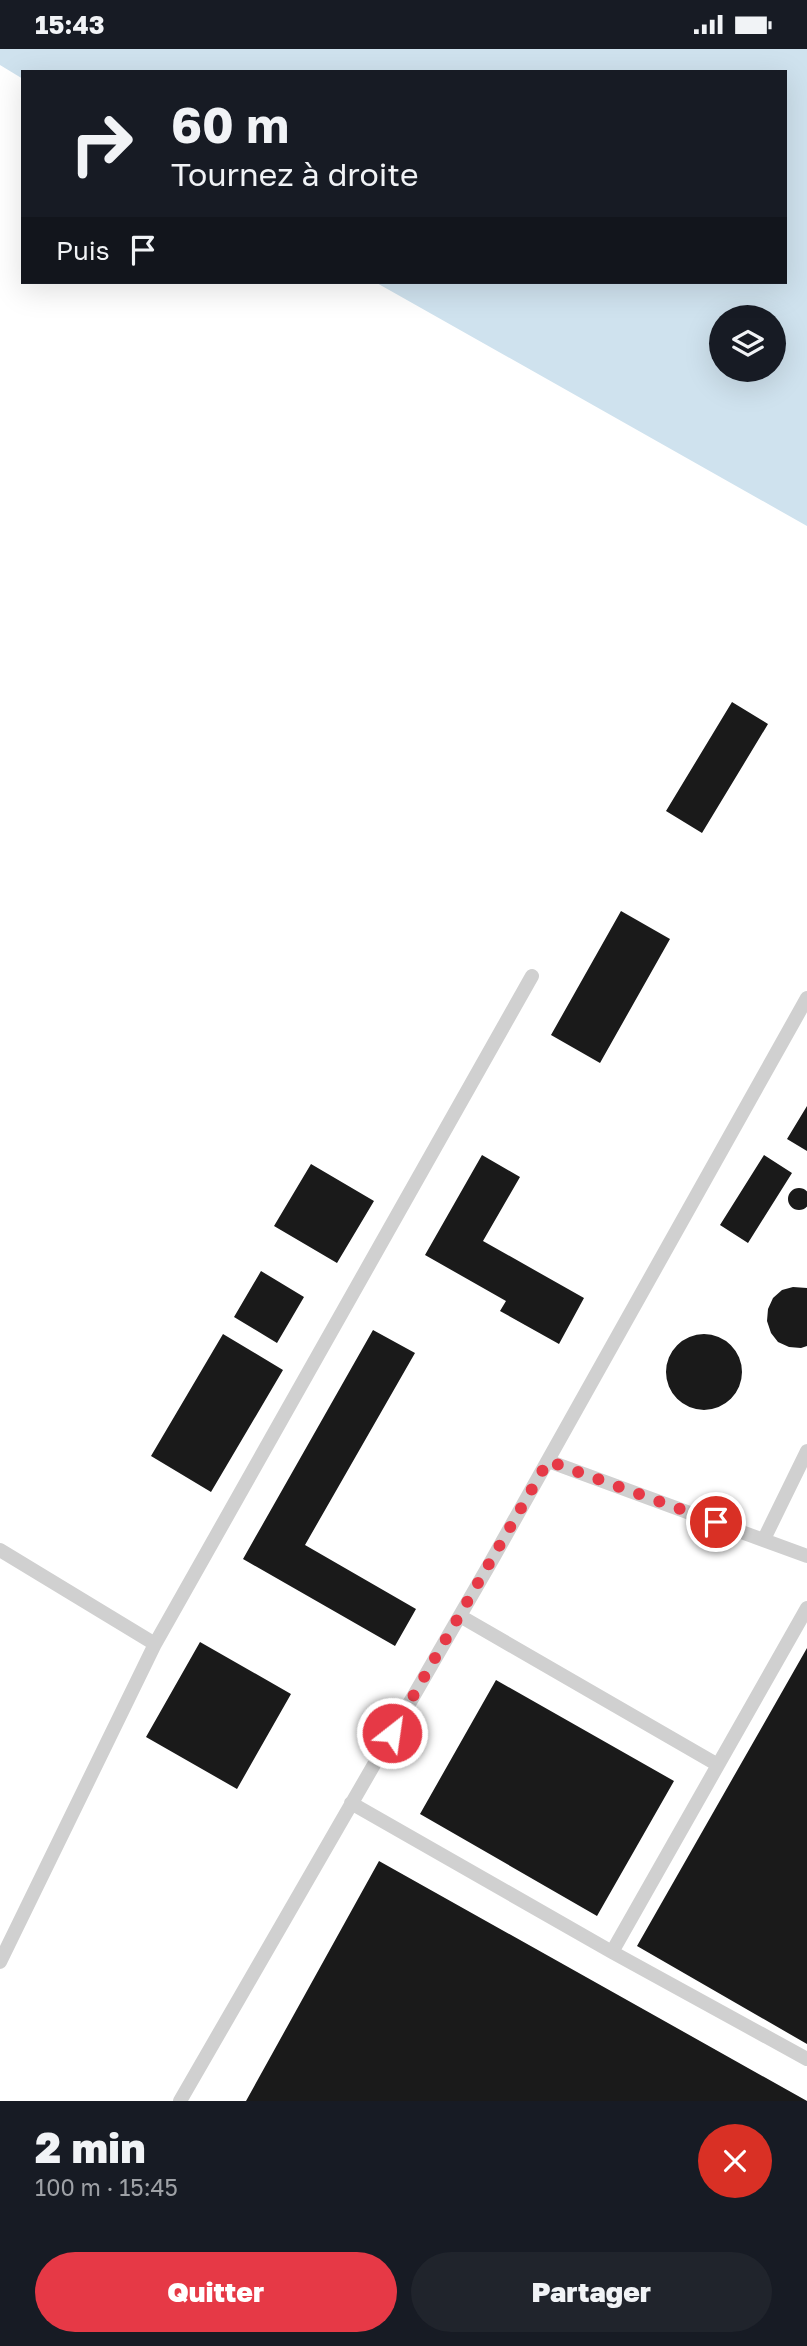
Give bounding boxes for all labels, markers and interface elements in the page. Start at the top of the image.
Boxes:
text: 15:43 [35,9,105,40]
text: 60 m [171,95,289,154]
icon: right [56,98,147,189]
text: Tournez à droite [171,155,419,193]
icon: arrive [124,231,162,269]
text: Puis [56,235,110,266]
map controls [709,305,786,382]
button: layers [709,305,786,382]
pin [686,1492,746,1552]
icon: arrive [697,1503,735,1541]
position arrow [355,1696,429,1770]
text: 2 min [35,2122,146,2172]
button: close [698,2124,772,2198]
text: 100 m · 15:45 [35,2173,178,2201]
button: Quitter [35,2252,397,2332]
button: Partager [411,2252,772,2332]

